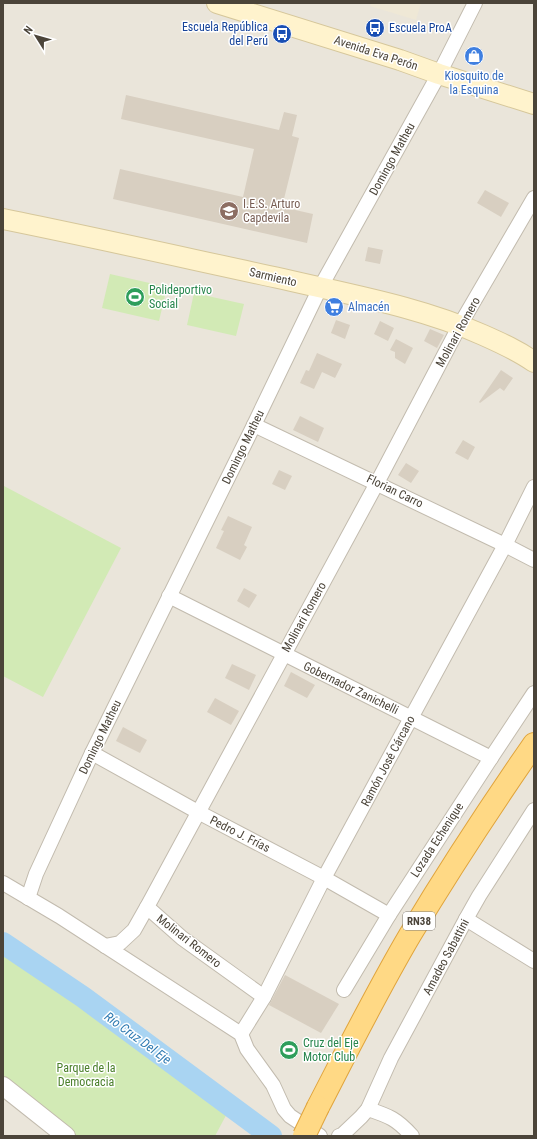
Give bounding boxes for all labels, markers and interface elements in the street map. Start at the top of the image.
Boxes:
north arrow [16,16,56,56]
bus stop icon: Escuela ProA [364,17,386,39]
place label: Escuela República del Perú [182,20,268,48]
place label: Escuela ProA [389,21,452,35]
text: N [21,23,36,37]
bus stop icon: Escuela República del Perú [271,23,293,45]
street label: Avenida Eva Perón [332,33,420,73]
shop icon: Kiosquito de la Esquina [463,45,485,67]
place label: Kiosquito de la Esquina [444,69,504,97]
street label: Domingo Matheu [366,120,418,198]
place label: I.E.S. Arturo Capdevila [243,197,300,225]
school or university icon: I.E.S. Arturo Capdevila [218,200,240,222]
street label: Sarmiento [248,265,298,289]
place label: Polideportivo Social [149,283,212,311]
sports icon: Polideportivo Social [124,286,146,308]
street label: Molinari Romero [433,295,483,369]
supermarket icon: Almacén [323,296,345,318]
place label: Almacén [348,300,390,314]
street label: Domingo Matheu [219,407,267,486]
street label: Florian Carro [364,471,426,511]
street label: Molinari Romero [279,580,329,654]
street label: Gobernador Zanichelli [301,659,401,717]
street label: Domingo Matheu [76,697,124,776]
street label: Ramón José Cárcano [358,713,418,809]
street label: Lozada Echenique [408,800,466,880]
street label: Pedro J. Frías [208,813,272,855]
street label: Molinari Romero [154,911,224,971]
road number: RN38 [403,912,435,930]
street label: Amadeo Sabattini [420,917,472,997]
water label: Río Cruz Del Eje [102,1009,174,1067]
place label: Cruz del Eje Motor Club [303,1036,359,1064]
sports icon: Cruz del Eje Motor Club [278,1039,300,1061]
park label: Parque de la Democracia [57,1061,116,1089]

